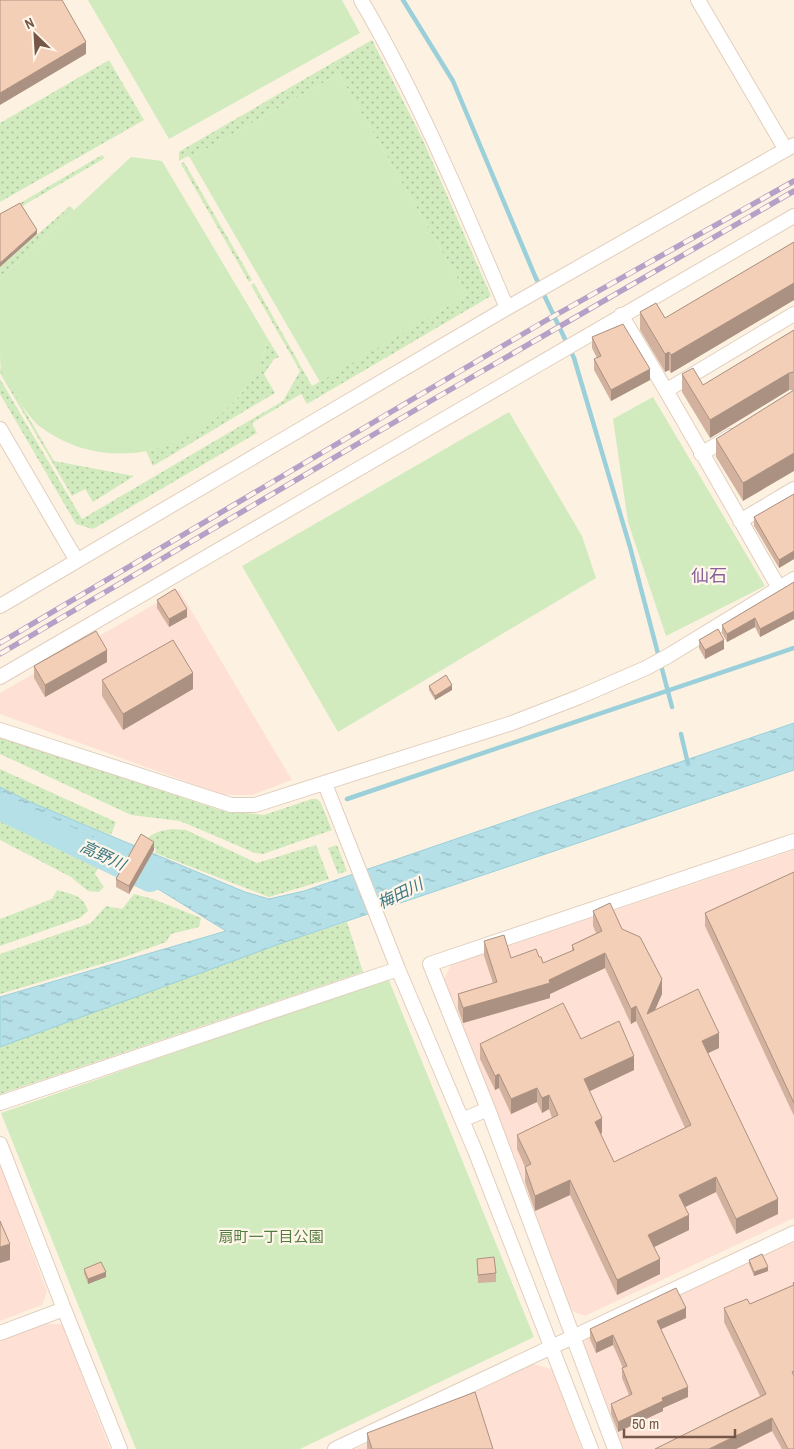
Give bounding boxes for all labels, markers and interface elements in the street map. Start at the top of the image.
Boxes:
north arrow [10,10,60,60]
text: N [22,13,37,33]
district label: 仙石 [691,563,727,588]
water label: 高野川 [77,835,131,876]
water label: 梅田川 [374,872,428,913]
park label: 扇町一丁目公園 [218,1226,324,1247]
scale bar [624,1406,735,1438]
text: 50 m [632,1413,659,1434]

